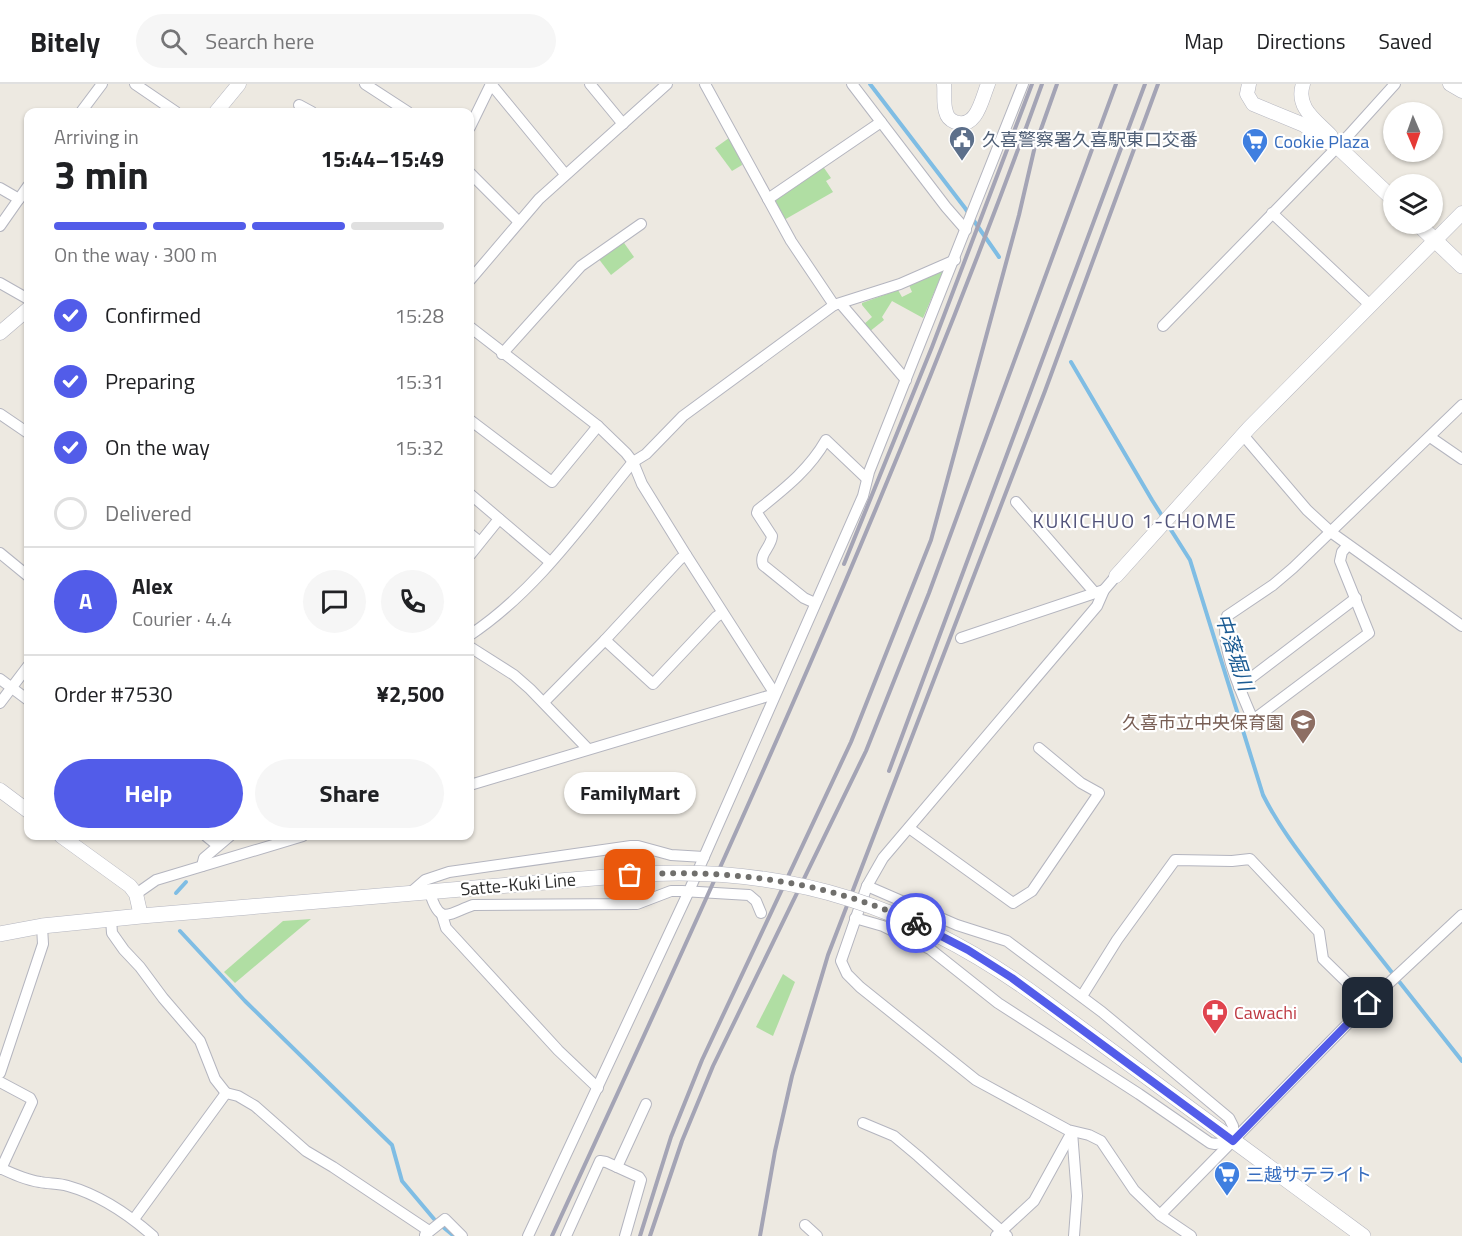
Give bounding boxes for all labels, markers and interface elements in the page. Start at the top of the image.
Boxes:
search box [136,14,556,68]
text: Bitely [30,20,100,63]
text: Search here [205,24,314,58]
icon: search [157,25,190,58]
text: Map [1184,25,1224,57]
text: Directions [1257,25,1346,57]
text: Saved [1379,25,1432,57]
north arrow [1383,102,1443,162]
map controls [1383,102,1443,234]
text: Arriving in [54,121,139,152]
public building icon: 久喜警察署久喜駅東口交番 [947,124,977,162]
place label: 久喜警察署久喜駅東口交番 [982,126,1198,153]
supermarket icon: Cookie Plaza [1240,126,1270,164]
place label: Cookie Plaza [1274,128,1369,155]
text: 15:44–15:49 [321,142,444,176]
text: 3 min [54,145,149,204]
button: layers [1383,174,1443,234]
text: On the way · 300 m [54,239,217,270]
text: Confirmed [105,298,201,332]
icon: check [54,299,87,332]
text: 15:28 [395,300,444,331]
text: Preparing [105,364,195,398]
icon: check [54,365,87,398]
text: 15:31 [395,366,444,397]
text: On the way [105,430,210,464]
icon: check [54,431,87,464]
text: 15:32 [395,432,444,463]
text: Delivered [105,496,192,530]
district label: KUKICHUO 1-CHOME [1033,505,1237,536]
text: Alex [132,569,173,603]
button: chat [303,570,366,633]
button: phone [381,570,444,633]
text: A [79,584,92,618]
text: Courier · 4.4 [132,603,232,634]
water label: 中落堀川 [1208,609,1263,697]
text: Order #7530 [54,677,173,711]
text: ¥2,500 [377,677,444,711]
school or university icon: 久喜市立中央保育園 [1288,707,1318,745]
place label: 久喜市立中央保育園 [1122,709,1284,736]
button: Help [54,759,243,828]
button: Share [255,759,444,828]
callout: FamilyMart [564,773,696,815]
text: FamilyMart [580,777,680,808]
pin [604,849,655,900]
icon: bag [613,858,646,891]
street label: Satte-Kuki Line [459,866,577,902]
courier [886,893,946,953]
icon: bike [900,907,933,940]
pin [1342,977,1393,1028]
icon: home [1351,986,1384,1019]
pharmacy icon: Cawachi [1200,997,1230,1035]
place label: Cawachi [1234,999,1297,1026]
supermarket icon: 三越サテライト [1212,1159,1242,1197]
place label: 三越サテライト [1246,1161,1372,1188]

